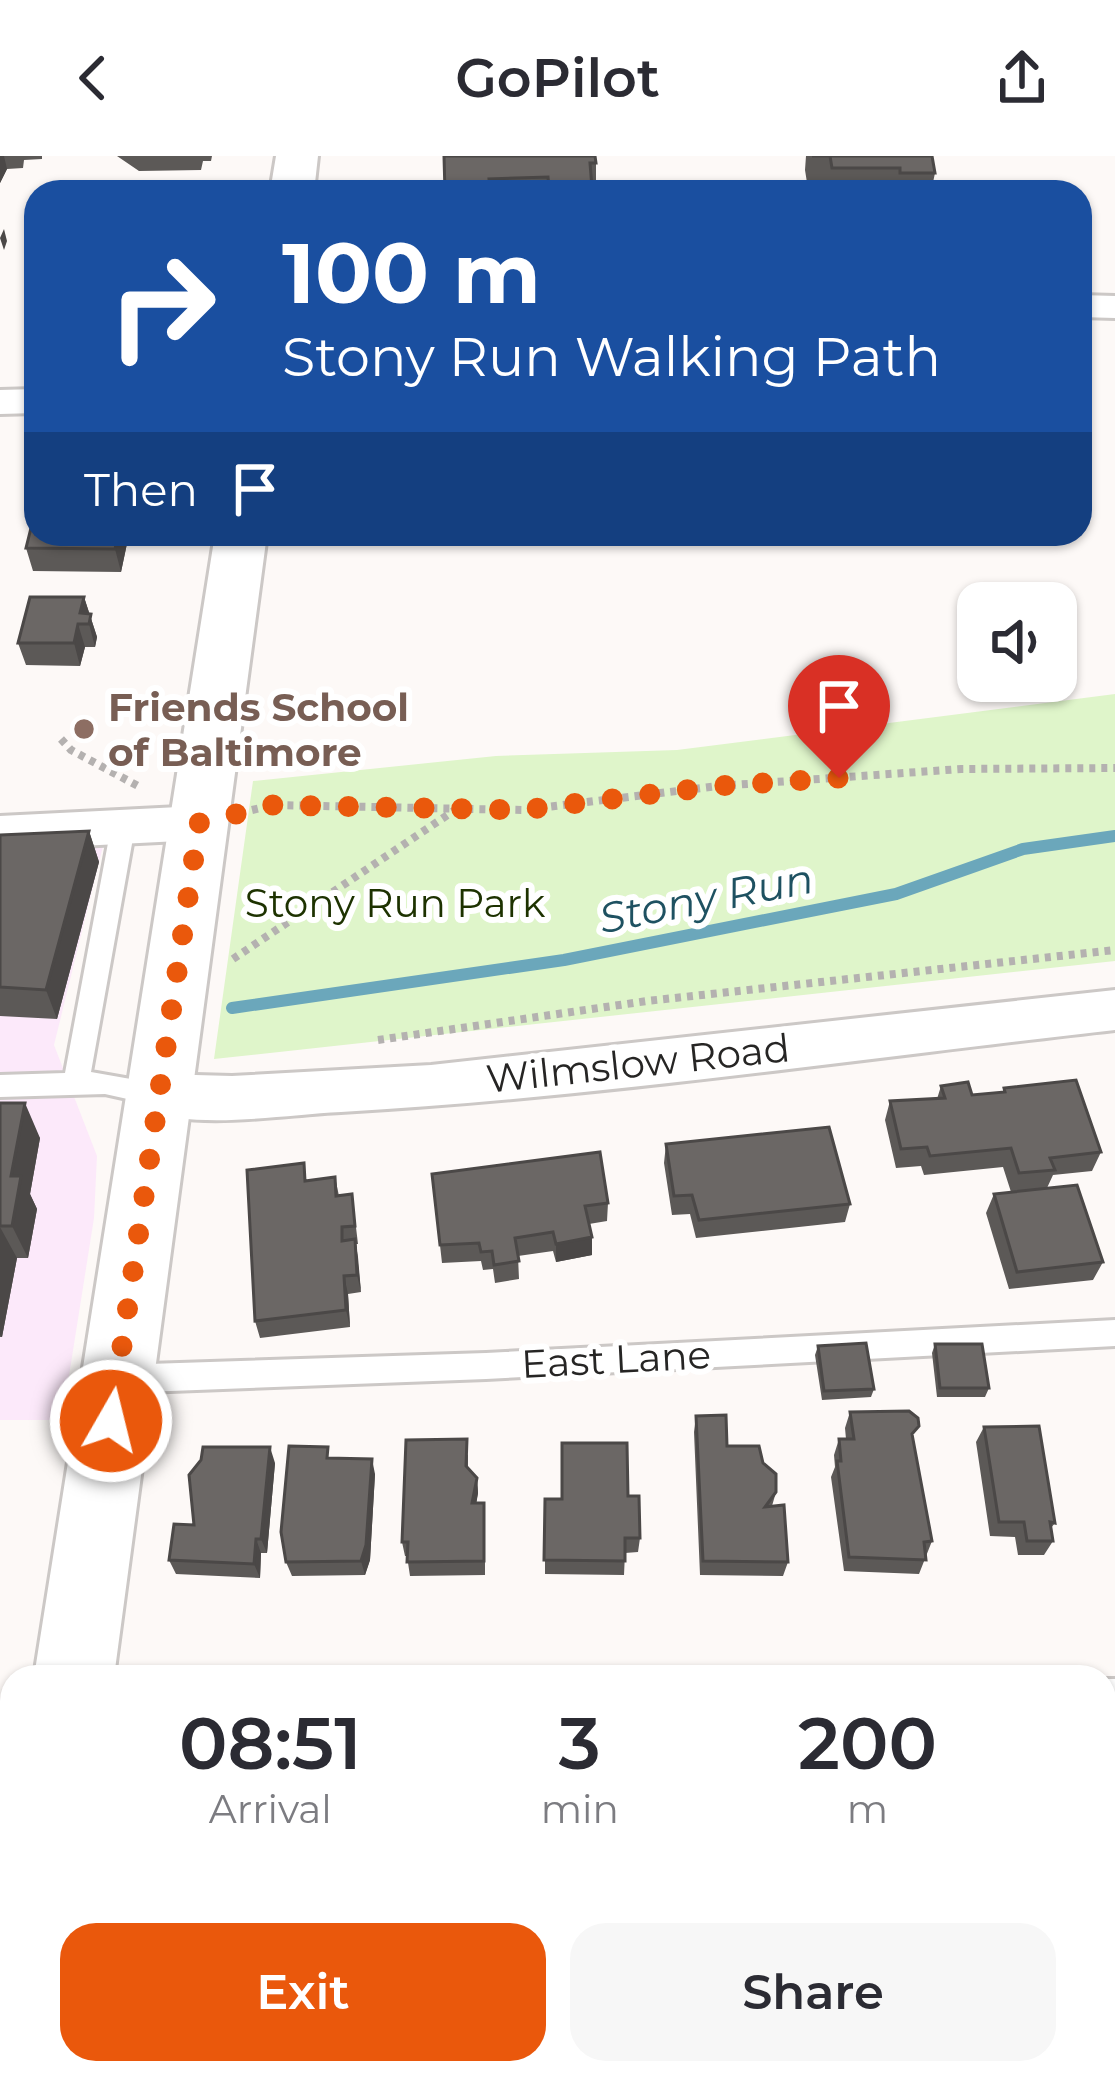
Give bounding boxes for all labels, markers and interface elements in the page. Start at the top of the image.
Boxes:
icon: back [60,45,126,111]
text: GoPilot [455,45,660,111]
icon: share [989,45,1055,111]
text: 100 m [282,222,541,324]
icon: right [84,228,240,384]
text: Stony Run Walking Path [282,324,941,390]
icon: arrive [222,456,288,522]
text: Then [84,462,198,517]
map controls [957,582,1077,702]
button: sound [957,582,1077,702]
pin [788,655,890,778]
icon: arrive [806,673,872,739]
place label: Friends School of Baltimore [108,683,409,776]
marker: Friends School of Baltimore [71,716,97,742]
water label: Stony Run [595,852,817,944]
park label: Stony Run Park [245,879,546,927]
street label: Wilmslow Road [484,1023,792,1103]
street label: East Lane [520,1330,712,1388]
position arrow [48,1358,174,1484]
text: 08:51 [179,1699,362,1787]
text: 3 [559,1699,601,1787]
text: 200 [798,1699,937,1787]
text: Arrival [209,1785,332,1833]
text: min [541,1785,619,1833]
text: m [847,1785,888,1833]
button: Exit [60,1923,546,2061]
button: Share [570,1923,1056,2061]

